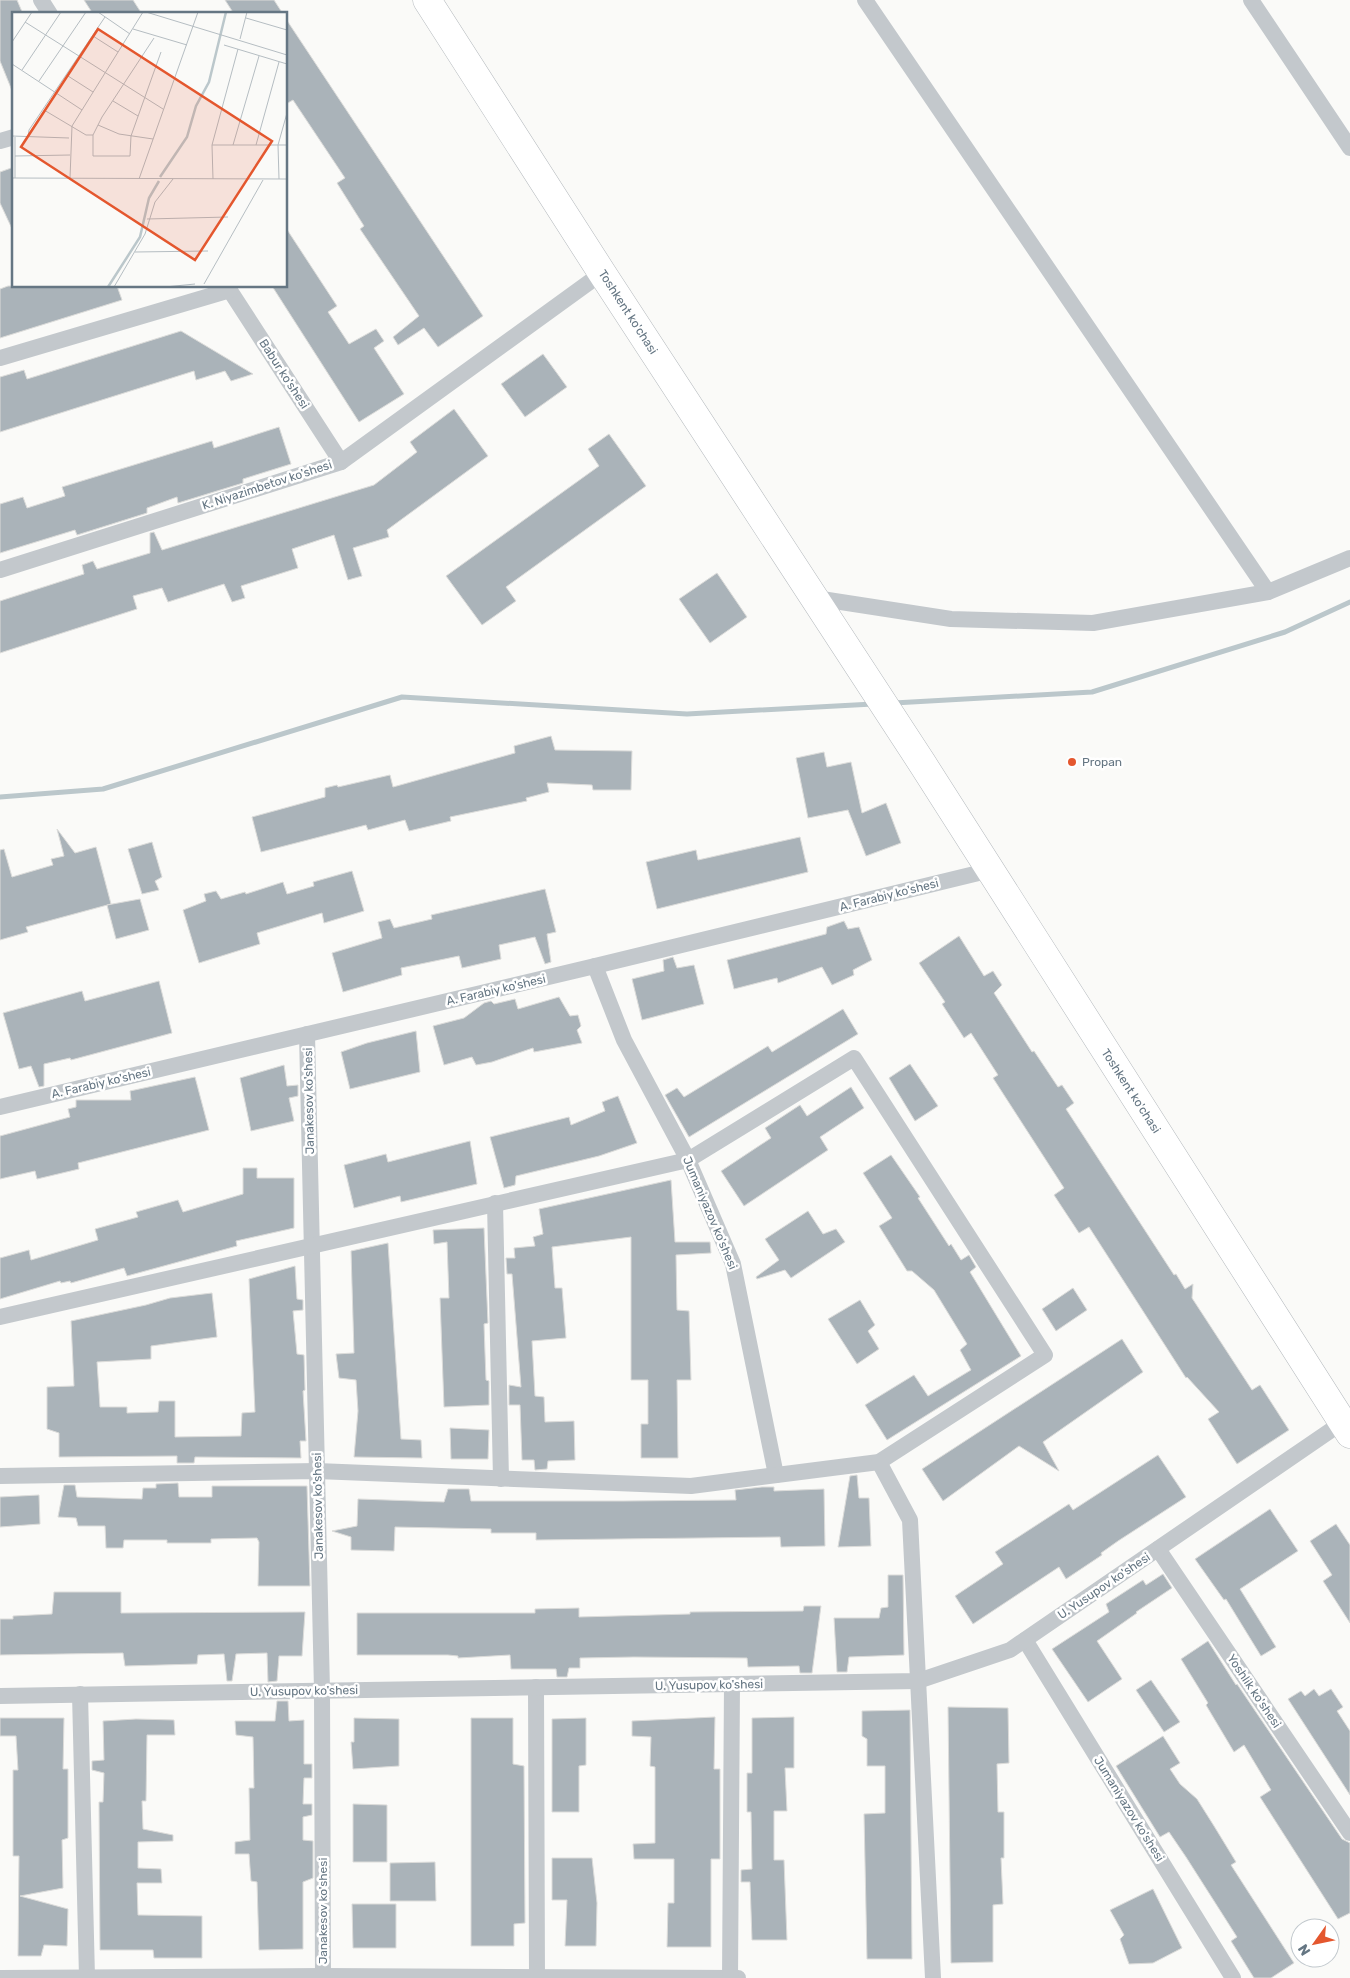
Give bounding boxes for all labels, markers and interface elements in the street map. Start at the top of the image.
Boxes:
inset map [12,12,288,288]
street label: Toshkent ko'chasi [595,267,661,357]
street label: Babur ko'shesi [256,337,312,412]
street label: K. Niyazimbetov ko'shesi [200,457,334,513]
place label: Propan [1082,755,1122,769]
marker: Propan [1066,756,1078,768]
street label: A. Farabiy ko'shesi [838,876,940,914]
street label: A. Farabiy ko'shesi [445,972,547,1008]
street label: Toshkent ko'chasi [1098,1046,1164,1136]
street label: Janakesov ko'shesi [301,1047,317,1154]
street label: A. Farabiy ko'shesi [50,1065,152,1101]
street label: Jumaniyazov ko'shesi [680,1154,740,1272]
street label: Janakesov ko'shesi [310,1452,326,1559]
street label: U. Yusupov ko'shesi [1055,1550,1153,1622]
street label: Yoshlik ko'shesi [1224,1651,1284,1731]
street label: U. Yusupov ko'shesi [655,1677,763,1693]
street label: U. Yusupov ko'shesi [250,1683,358,1699]
street label: Jumaniyazov ko'shesi [1091,1754,1167,1864]
street label: Janakesov ko'shesi [316,1858,330,1964]
north arrow [1290,1918,1340,1968]
text: N [1295,1941,1314,1959]

